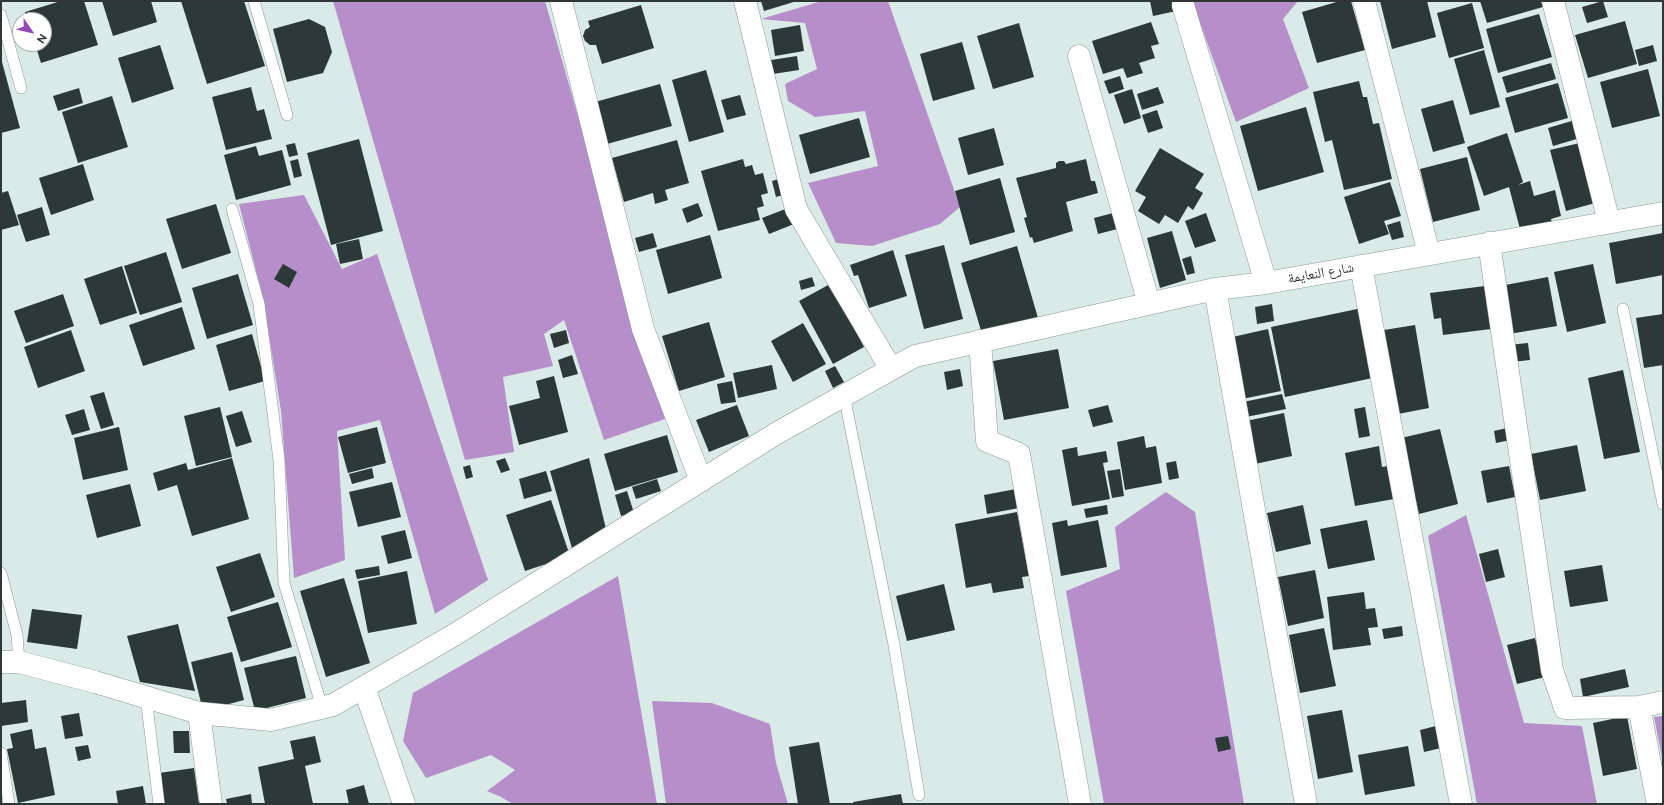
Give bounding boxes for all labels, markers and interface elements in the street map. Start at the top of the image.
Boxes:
north arrow [12,12,52,52]
text: N [34,31,49,46]
street label: شارع النعايمة [1287,259,1355,287]

